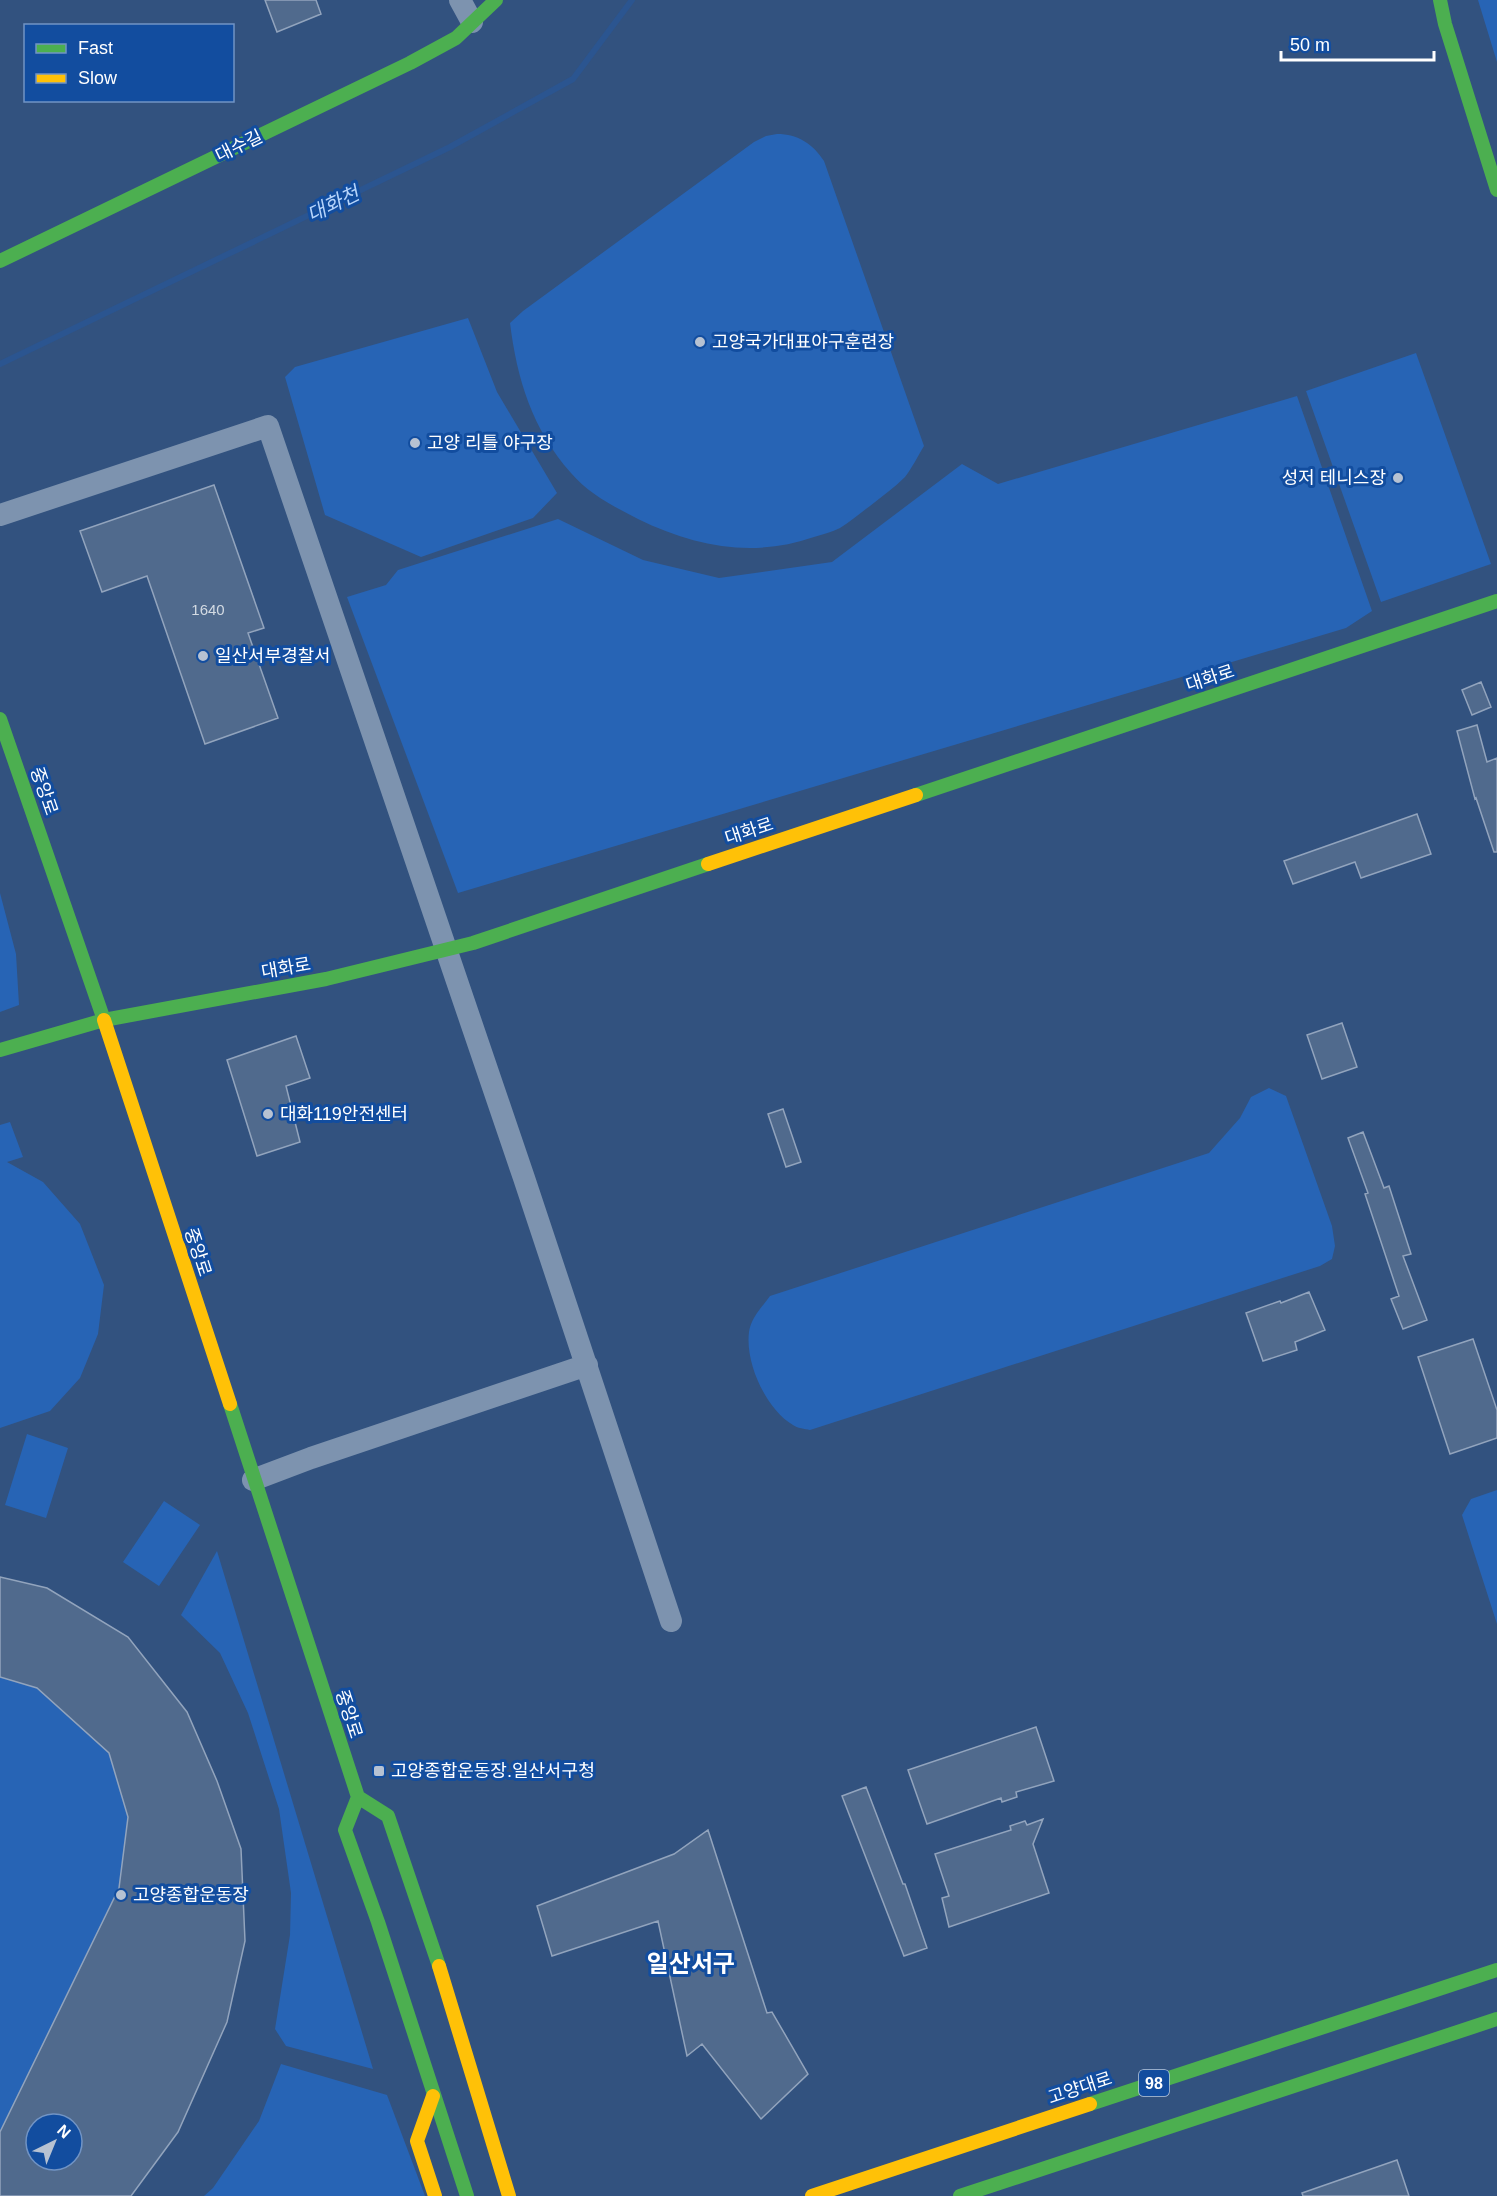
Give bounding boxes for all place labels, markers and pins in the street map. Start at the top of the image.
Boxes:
place label: 고양국가대표야구훈련장 [712,332,894,352]
marker: 고양국가대표야구훈련장 [693,335,707,349]
place label: 고양 리틀 야구장 [427,433,553,453]
marker: 고양 리틀 야구장 [408,436,422,450]
place label: 성저 테니스장 [1282,468,1386,488]
marker: 성저 테니스장 [1391,471,1405,485]
place label: 일산서부경찰서 [215,646,331,666]
marker: 일산서부경찰서 [196,649,210,663]
place label: 대화119안전센터 [280,1104,408,1124]
marker: 대화119안전센터 [261,1107,275,1121]
place label: 고양종합운동장.일산서구청 [391,1761,595,1781]
marker: 고양종합운동장.일산서구청 [372,1764,386,1778]
place label: 고양종합운동장 [133,1885,249,1905]
marker: 고양종합운동장 [114,1888,128,1902]

